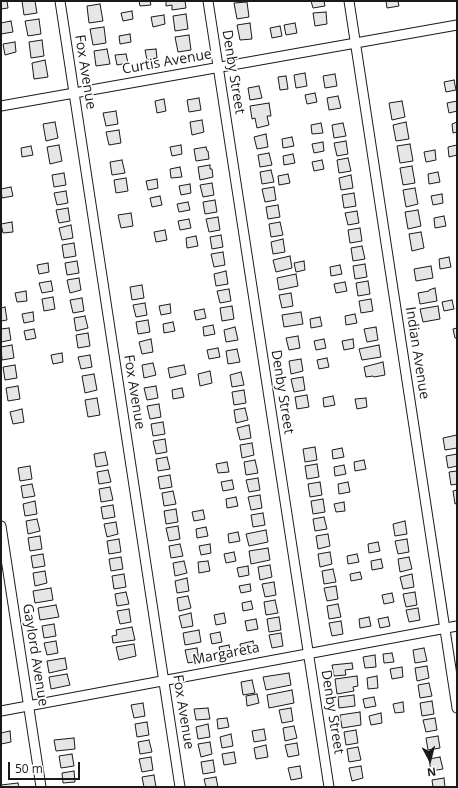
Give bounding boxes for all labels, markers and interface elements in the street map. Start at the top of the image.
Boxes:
street label: Denby Street [218,29,248,115]
street label: Fox Avenue [71,33,99,111]
street label: Curtis Avenue [121,46,213,78]
street label: Indian Avenue [401,306,433,400]
street label: Denby Street [267,349,297,435]
street label: Fox Avenue [120,353,148,431]
street label: Gaylord Avenue [19,603,51,707]
street label: Margareta [191,639,261,669]
street label: Denby Street [317,669,347,755]
street label: Fox Avenue [169,673,197,751]
north arrow [410,740,450,780]
scale bar [10,754,82,780]
text: 50 m [15,760,43,777]
text: N [426,764,437,780]

